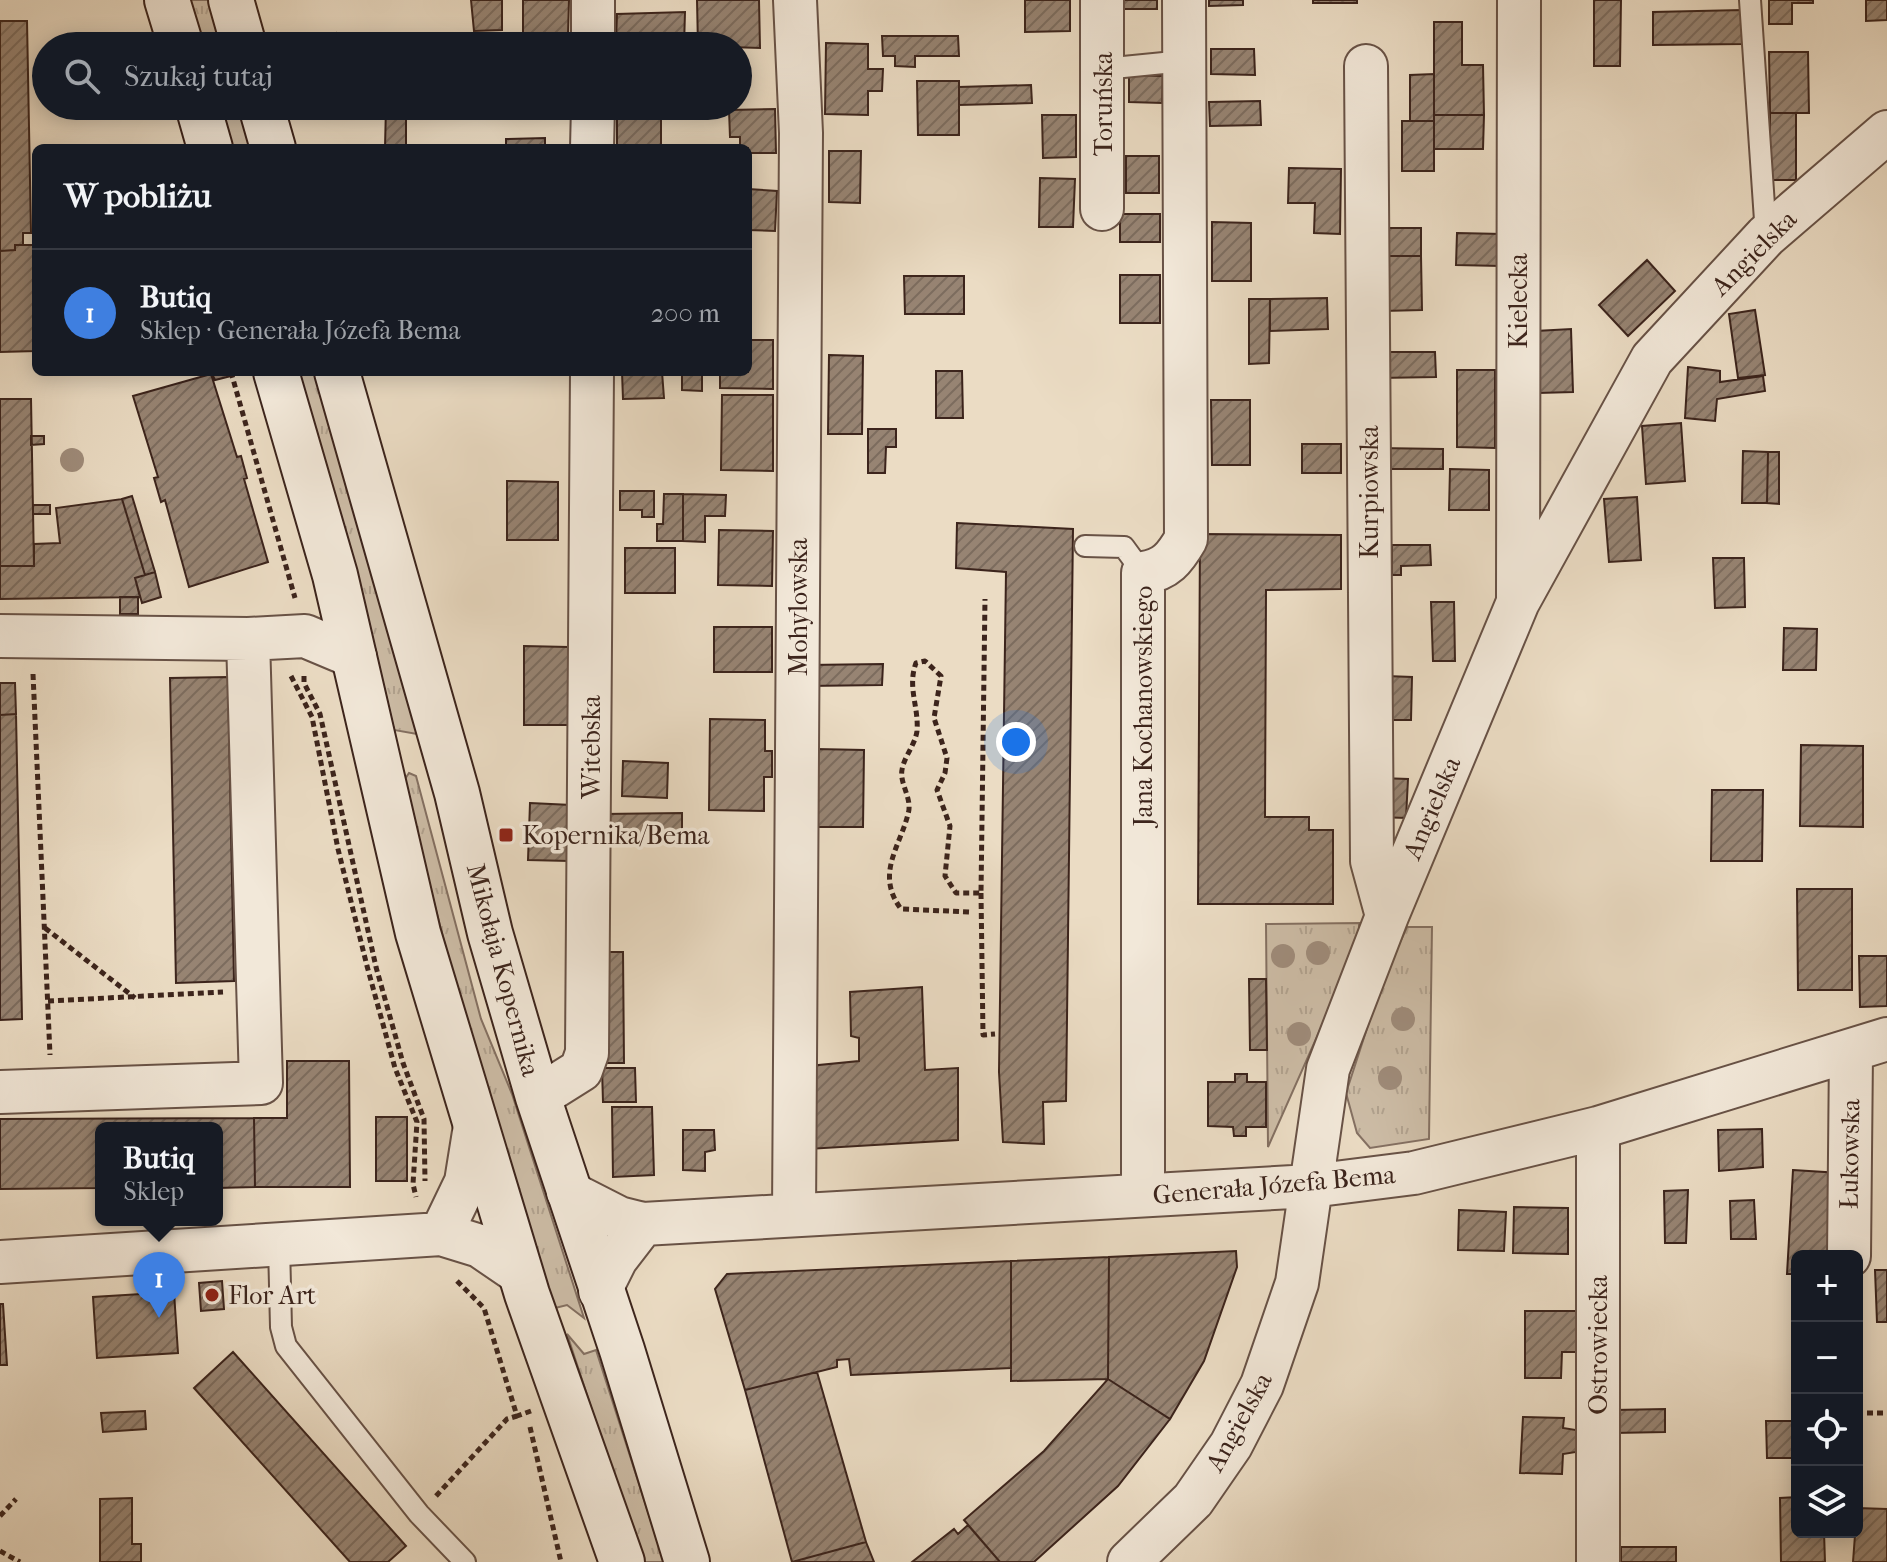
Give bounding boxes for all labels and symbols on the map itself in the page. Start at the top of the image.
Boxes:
street label: Toruńska [1088,51,1119,156]
street label: Angielska [1704,203,1804,303]
street label: Kielecka [1503,252,1534,349]
street label: Kurpiowska [1354,424,1385,559]
street label: Mohylowska [783,537,814,676]
street label: Jana Kochanowskiego [1128,586,1159,828]
street label: Witebska [576,694,607,800]
your location [996,722,1036,762]
street label: Angielska [1396,751,1468,865]
place label: Kopernika/Bema [522,820,711,851]
marker: Kopernika/Bema [497,826,515,844]
street label: Mikołaja Kopernika [460,860,547,1081]
street label: Łukowska [1834,1098,1866,1209]
street label: Generała Józefa Bema [1151,1159,1398,1211]
pin: 1 [133,1252,185,1318]
street label: Ostrowiecka [1583,1274,1614,1415]
place label: Flor Art [228,1280,317,1311]
marker: Flor Art [203,1286,221,1304]
street label: Angielska [1199,1366,1279,1478]

